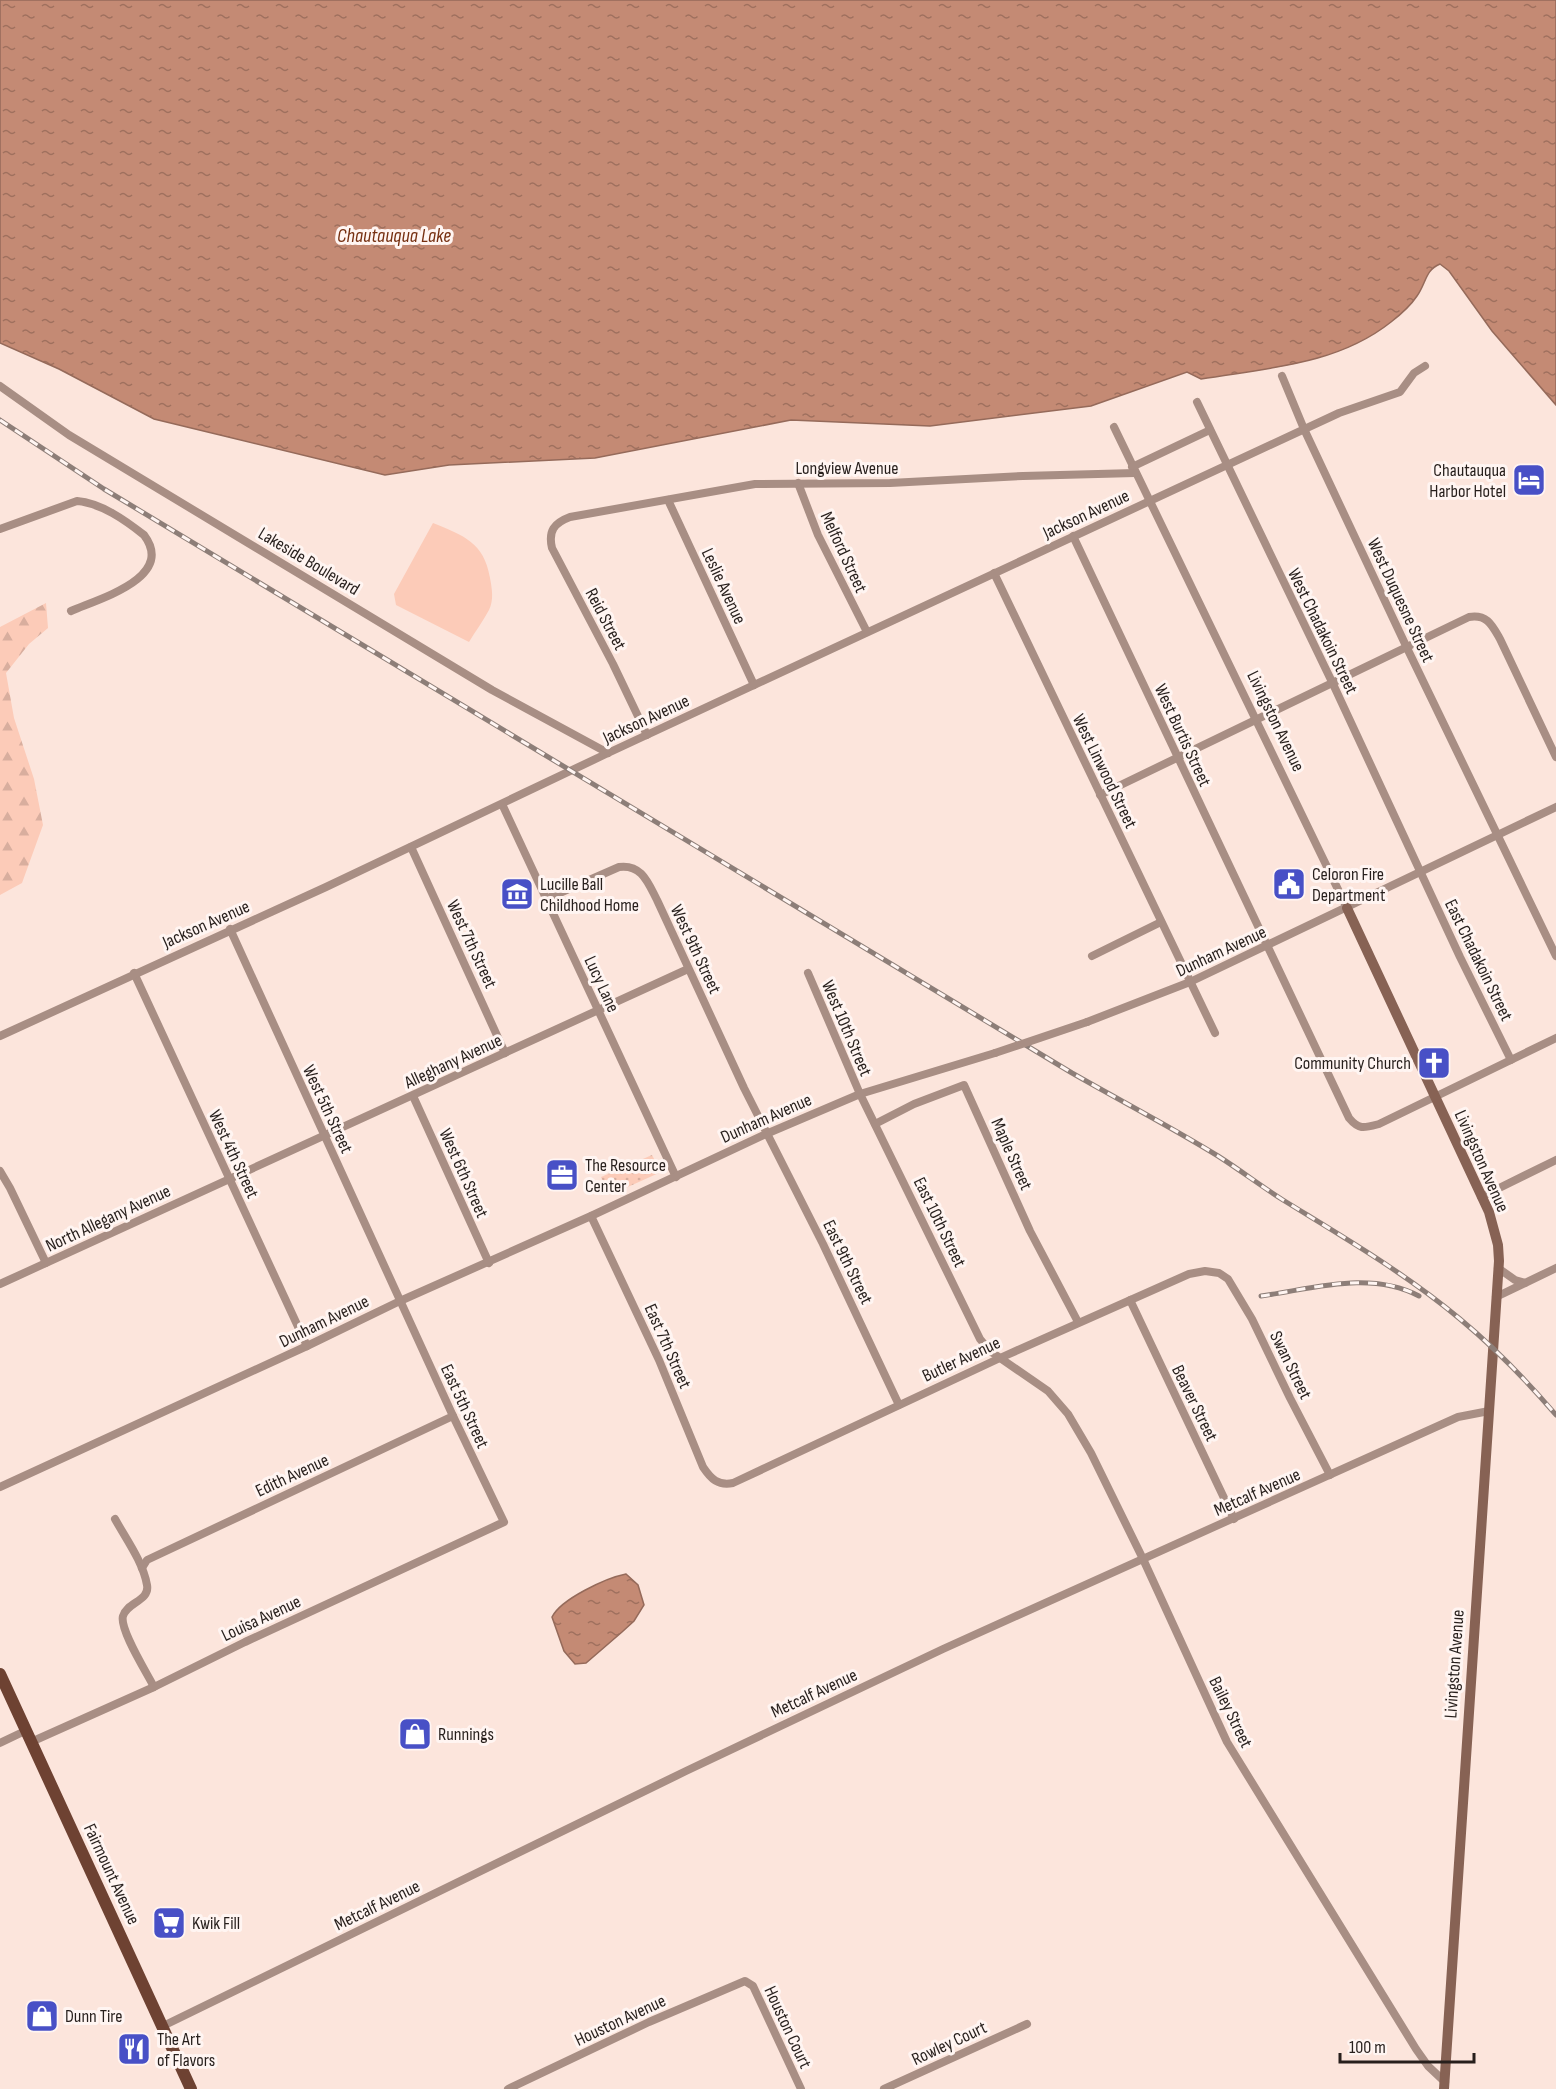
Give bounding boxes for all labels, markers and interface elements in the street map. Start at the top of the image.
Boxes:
water label: Chautauqua Lake [337,224,451,248]
street label: Longview Avenue [796,458,899,479]
place label: Chautauqua Harbor Hotel [1429,460,1506,502]
hotel icon: Chautauqua Harbor Hotel [1511,462,1547,498]
street label: Jackson Avenue [1039,485,1133,544]
street label: Melford Street [816,508,872,596]
street label: Lakeside Boulevard [254,523,363,600]
street label: West Duquesne Street [1363,535,1439,666]
street label: Leslie Avenue [697,545,750,628]
street label: West Chadakoin Street [1283,565,1362,698]
street label: Reid Street [581,585,631,654]
street label: Livingston Avenue [1242,668,1309,775]
street label: West Burtis Street [1150,681,1216,790]
street label: Jackson Avenue [599,690,693,749]
street label: West Linwood Street [1068,711,1141,832]
place label: Celoron Fire Department [1312,864,1386,906]
public building icon: Celoron Fire Department [1271,866,1307,902]
place label: Lucille Ball Childhood Home [540,874,639,916]
museum icon: Lucille Ball Childhood Home [499,876,535,912]
street label: Jackson Avenue [159,896,253,953]
street label: East Chadakoin Street [1440,896,1517,1025]
street label: West 7th Street [442,897,501,992]
street label: West 9th Street [666,901,725,997]
street label: Dunham Avenue [1173,921,1270,981]
street label: Lucy Lane [579,953,624,1016]
street label: West 10th Street [817,977,876,1080]
street label: Alleghany Avenue [400,1030,505,1094]
church icon: Community Church [1416,1045,1452,1081]
place label: Community Church [1294,1053,1411,1074]
street label: West 5th Street [298,1062,357,1157]
street label: Dunham Avenue [718,1089,815,1148]
street label: West 4th Street [204,1107,263,1202]
street label: Livingston Avenue [1450,1107,1513,1215]
street label: Maple Street [986,1115,1037,1194]
street label: West 6th Street [435,1125,493,1222]
place label: The Resource Center [585,1155,666,1197]
office icon: The Resource Center [544,1157,580,1193]
street label: East 10th Street [909,1174,971,1271]
street label: North Allegany Avenue [42,1180,174,1257]
street label: East 9th Street [818,1217,877,1308]
street label: Dunham Avenue [276,1291,372,1352]
street label: East 7th Street [640,1301,696,1392]
street label: Swan Street [1265,1328,1316,1403]
street label: Butler Avenue [919,1332,1004,1387]
street label: East 5th Street [436,1361,493,1452]
street label: Beaver Street [1167,1362,1222,1445]
street label: Edith Avenue [252,1449,332,1502]
street label: Metcalf Avenue [1211,1464,1304,1521]
street label: Louisa Avenue [218,1591,304,1646]
street label: Livingston Avenue [1440,1609,1469,1719]
street label: Metcalf Avenue [768,1664,861,1723]
street label: Bailey Street [1204,1673,1257,1752]
shop icon: Runnings [397,1716,433,1752]
place label: Runnings [438,1724,494,1745]
street label: Fairmount Avenue [79,1821,144,1928]
street label: Metcalf Avenue [331,1876,423,1935]
supermarket icon: Kwik Fill [151,1905,187,1941]
place label: Kwik Fill [192,1913,240,1934]
street label: Houston Court [759,1983,816,2072]
street label: Houston Avenue [571,1990,669,2051]
shop icon: Dunn Tire [24,1998,60,2034]
place label: Dunn Tire [65,2006,122,2027]
street label: Rowley Court [908,2017,990,2070]
scale bar [1340,2026,1474,2064]
place label: The Art of Flavors [157,2029,215,2071]
restaurant icon: The Art of Flavors [116,2031,152,2067]
text: 100 m [1349,2037,1386,2058]

